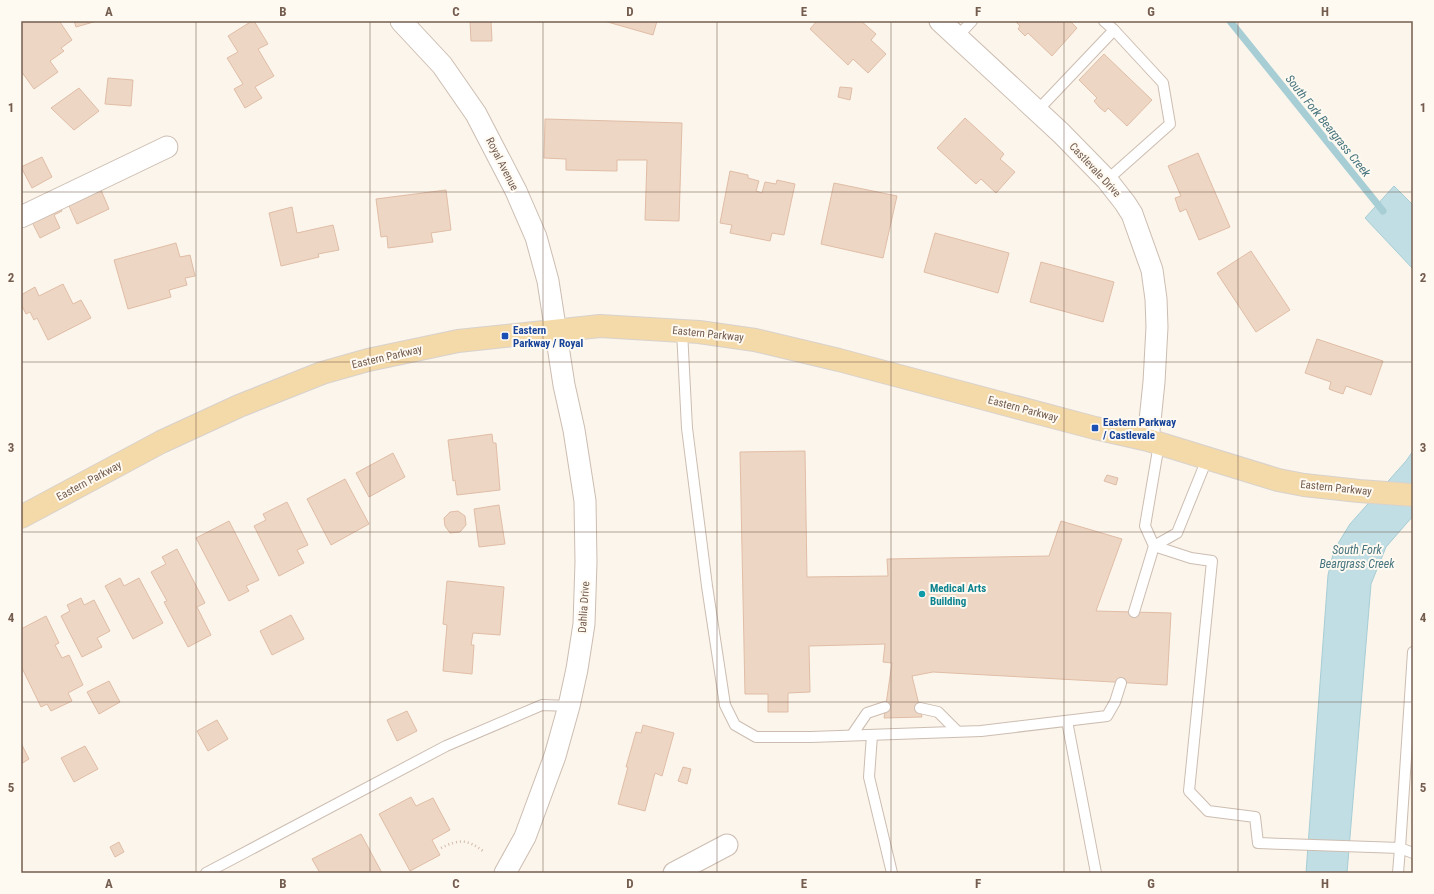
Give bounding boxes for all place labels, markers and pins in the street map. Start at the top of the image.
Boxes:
place label: Eastern Parkway / Royal [513,324,583,350]
marker: Eastern Parkway / Royal [500,331,510,341]
place label: Eastern Parkway / Castlevale [1103,416,1176,442]
marker: Eastern Parkway / Castlevale [1090,423,1100,433]
place label: Medical Arts Building [930,582,986,608]
marker: Medical Arts Building [917,589,927,599]

